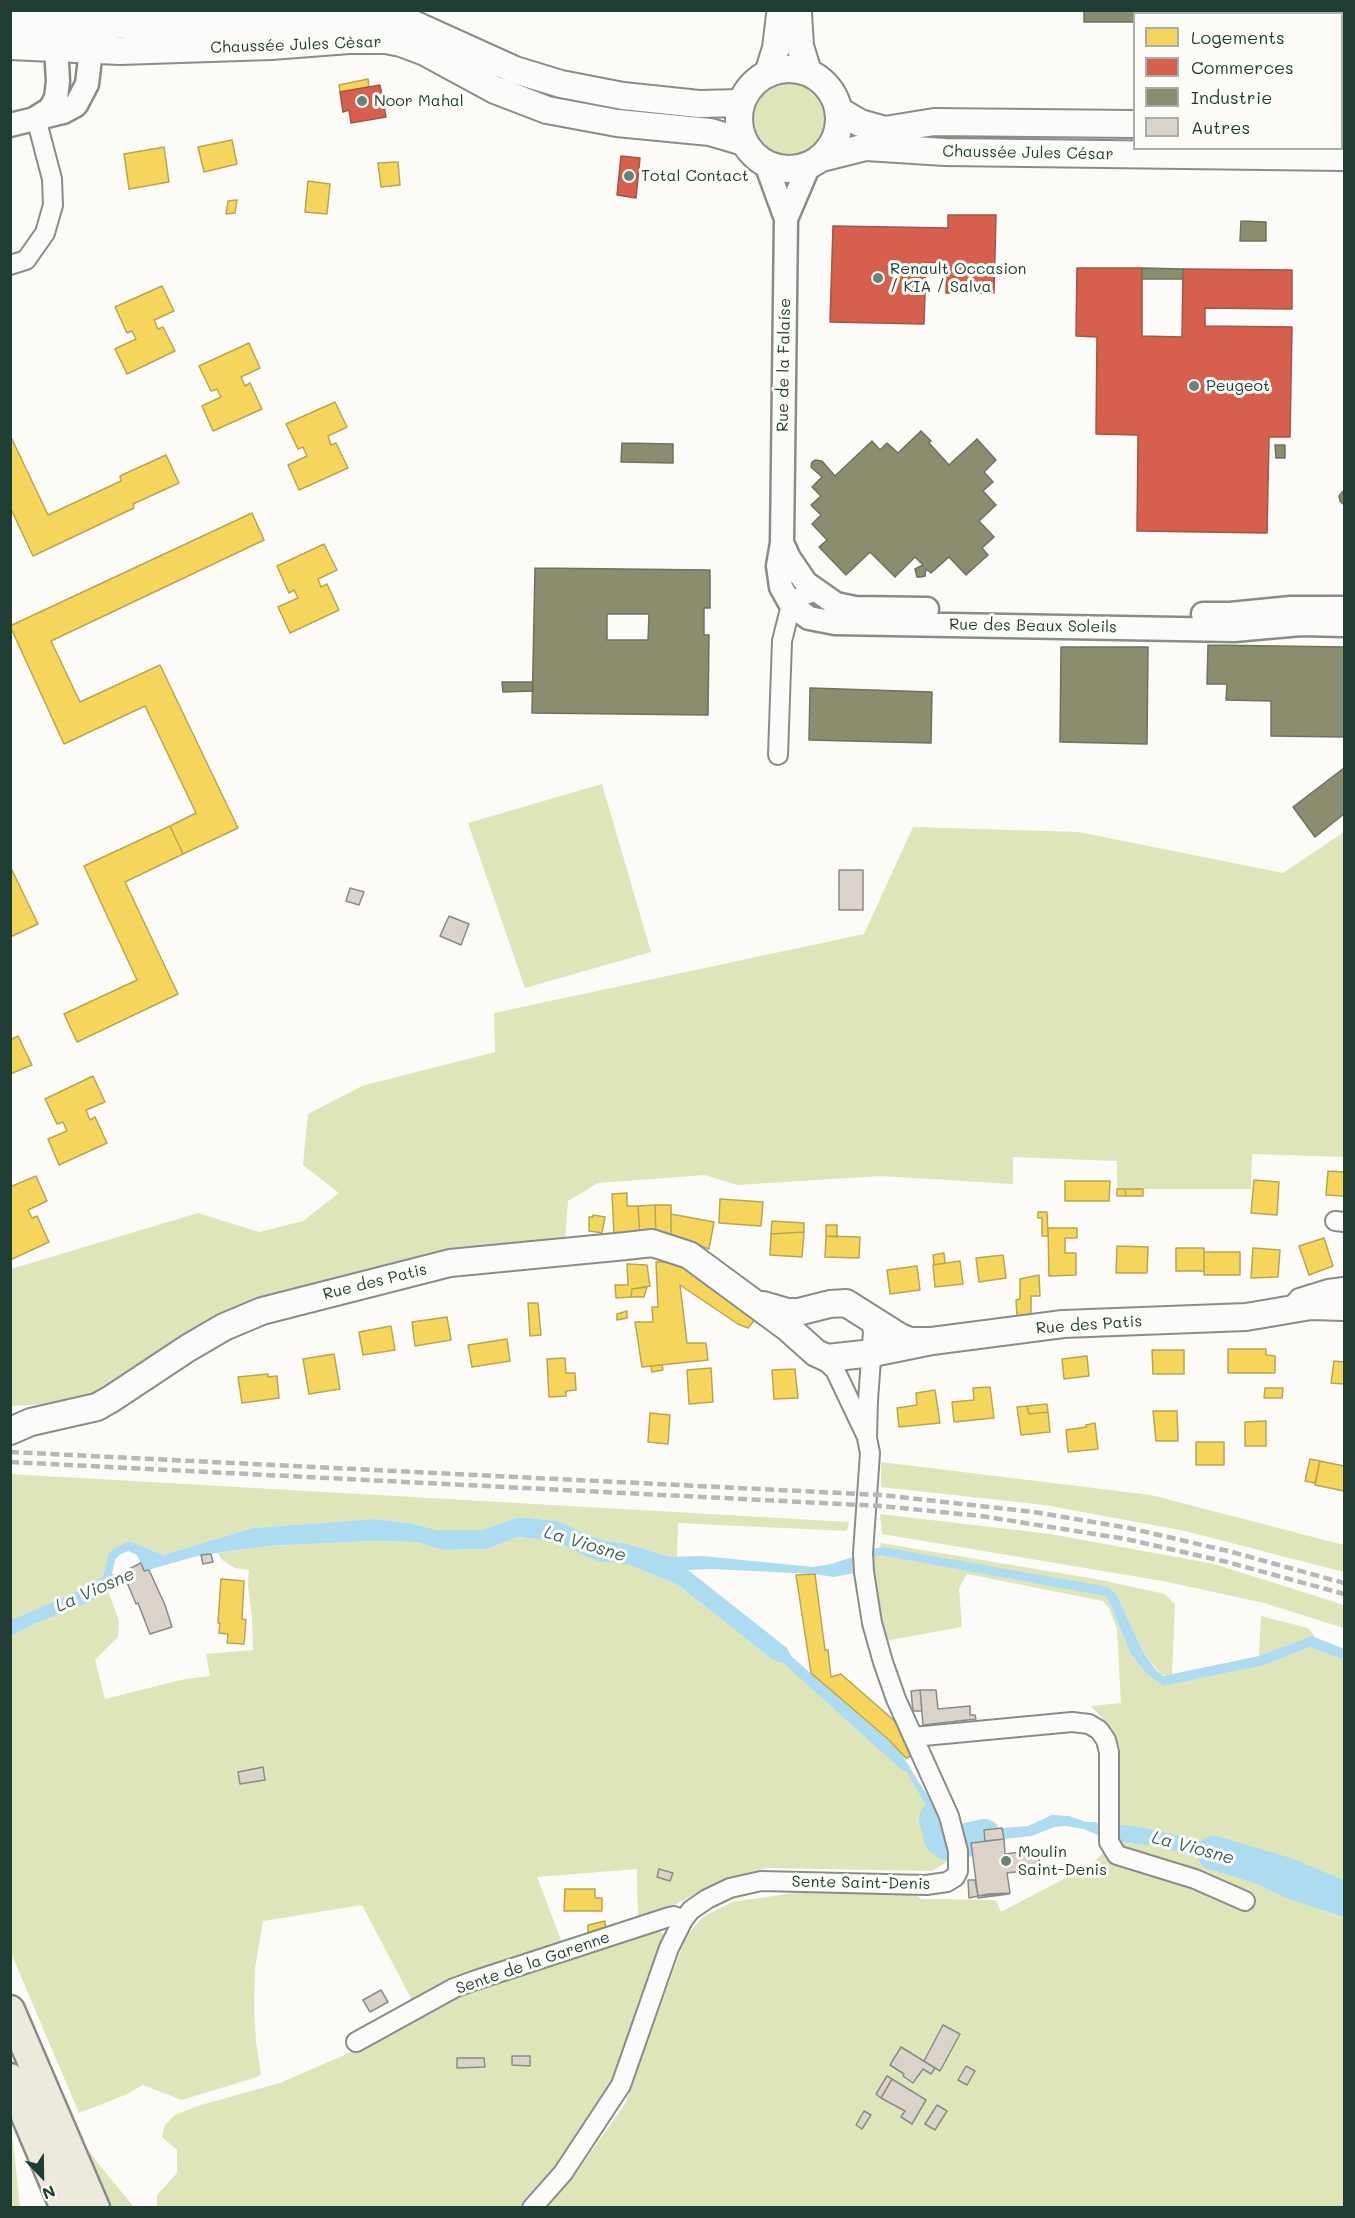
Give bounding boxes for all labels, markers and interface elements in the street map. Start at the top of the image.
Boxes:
legend [1133,12,1343,150]
text: Logements [1191,25,1285,49]
street label: Chaussée Jules Cèsar [210,32,382,58]
text: Commerces [1191,55,1294,79]
text: Industrie [1191,85,1272,109]
place label: Noor Mahal [374,91,464,111]
marker: Noor Mahal [355,94,369,108]
text: Autres [1191,115,1250,139]
street label: Chaussée Jules César [942,142,1114,164]
place label: Total Contact [641,166,749,186]
marker: Total Contact [622,169,636,183]
place label: Renault Occasion / KIA / Salva [890,259,1026,297]
marker: Renault Occasion / KIA / Salva [871,271,885,285]
street label: Rue de la Falaise [773,298,795,432]
place label: Peugeot [1206,376,1270,396]
marker: Peugeot [1187,379,1201,393]
street label: Rue des Beaux Soleils [949,615,1117,637]
street label: Rue des Patis [321,1260,429,1304]
street label: Rue des Patis [1035,1312,1143,1338]
water label: La Viosne [541,1521,629,1567]
water label: La Viosne [52,1563,138,1617]
water label: La Viosne [1149,1827,1237,1869]
place label: Moulin Saint-Denis [1018,1842,1107,1880]
marker: Moulin Saint-Denis [999,1854,1013,1868]
street label: Sente Saint-Denis [791,1872,931,1894]
street label: Sente de la Garenne [454,1928,612,1998]
north arrow [12,2146,72,2206]
text: N [39,2181,58,2205]

